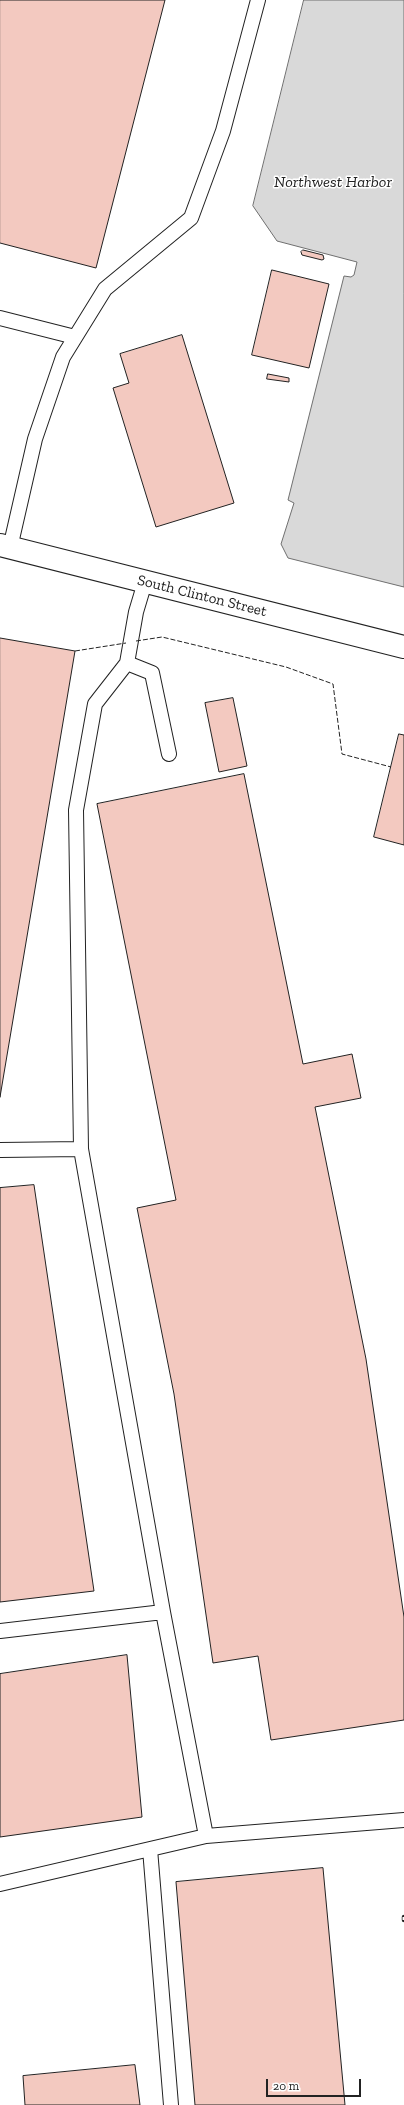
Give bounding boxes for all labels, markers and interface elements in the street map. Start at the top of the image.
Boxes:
water label: Northwest Harbor [274,172,392,192]
street label: South Clinton Street [135,571,269,621]
scale bar [268,2071,363,2097]
text: 20 m [273,2079,299,2093]

